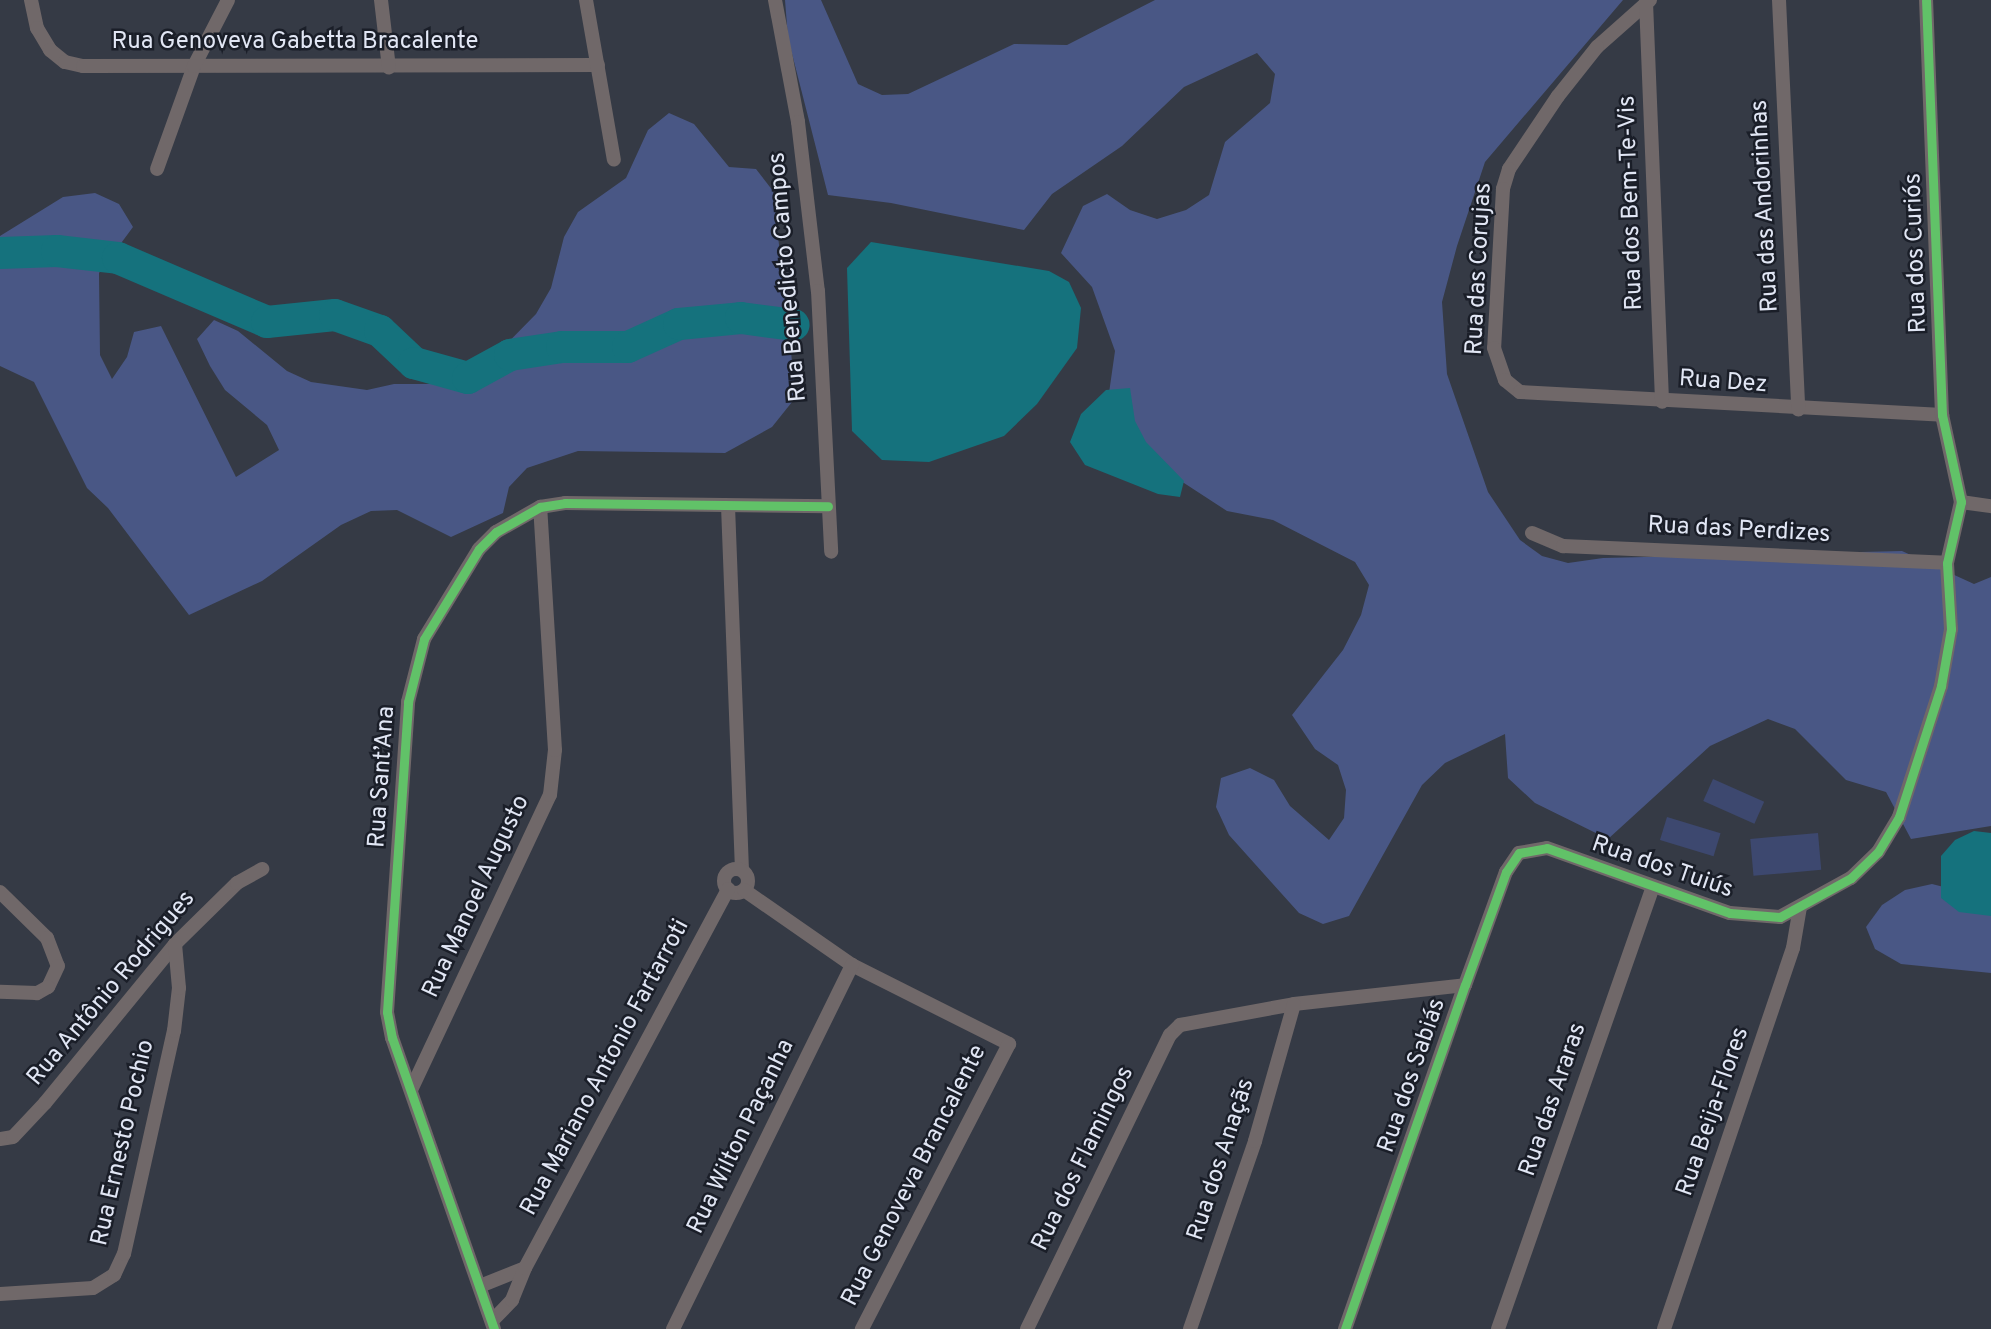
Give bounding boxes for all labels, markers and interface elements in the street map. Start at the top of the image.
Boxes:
street label: Rua Genoveva Gabetta Bracalente [112,29,478,57]
street label: Rua dos Bem-Te-Vis [1614,95,1650,311]
street label: Rua das Andorinhas [1746,98,1786,314]
street label: Rua Benedicto Campos [764,151,814,403]
street label: Rua dos Curiós [1900,172,1934,334]
street label: Rua das Corujas [1461,182,1499,356]
street label: Rua Dez [1678,366,1768,400]
street label: Rua das Perdizes [1647,512,1831,550]
street label: Rua Sant’Ana [364,705,402,849]
street label: Rua Manoel Augusto [417,791,537,1003]
street label: Rua dos Tuiús [1587,830,1737,906]
street label: Rua Antônio Rodrigues [22,885,202,1093]
street label: Rua Mariano Antonio Fartarroti [515,915,697,1221]
street label: Rua dos Sabiás [1373,995,1453,1157]
street label: Rua das Araras [1514,1019,1594,1181]
street label: Rua Beija-Flores [1672,1024,1756,1200]
street label: Rua Wilton Paçanha [682,1035,802,1239]
street label: Rua Ernesto Pochio [86,1037,162,1249]
street label: Rua Genoveva Brancalente [837,1041,993,1311]
street label: Rua dos Flamingos [1027,1062,1141,1256]
street label: Rua dos Anaçãs [1182,1075,1262,1245]

